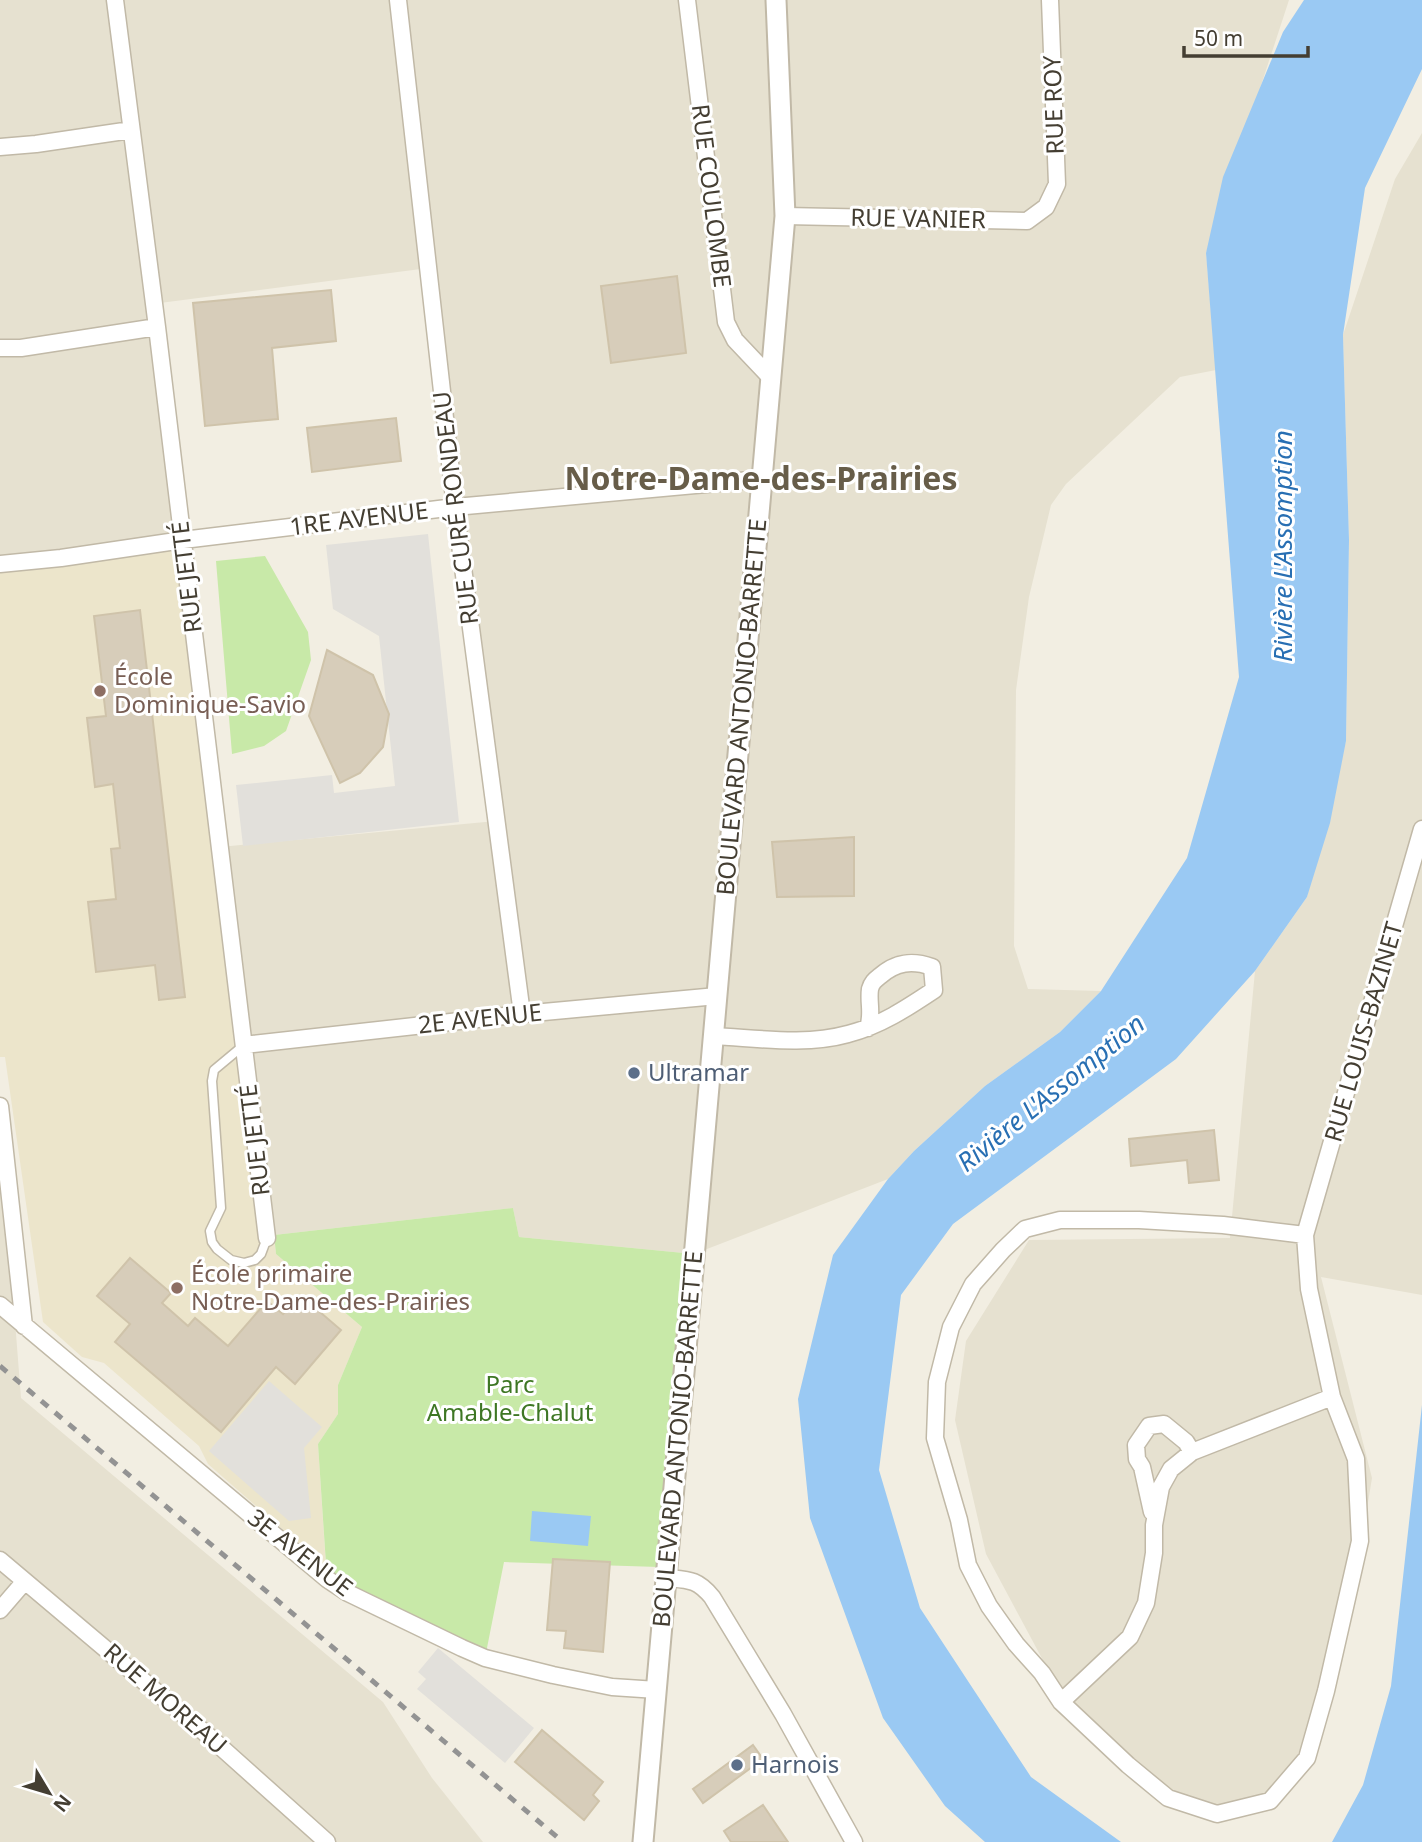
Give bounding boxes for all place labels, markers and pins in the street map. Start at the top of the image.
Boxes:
place label: École Dominique-Savio [114,659,306,720]
marker: École Dominique-Savio [92,683,108,699]
place label: Ultramar [648,1055,749,1088]
marker: Ultramar [626,1065,642,1081]
place label: École primaire Notre-Dame-des-Prairies [191,1256,470,1317]
marker: École primaire Notre-Dame-des-Prairies [169,1280,185,1296]
place label: Harnois [751,1747,839,1780]
marker: Harnois [729,1757,745,1773]

